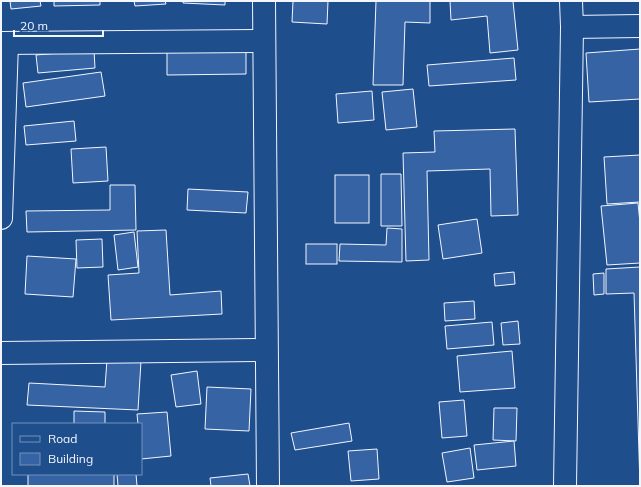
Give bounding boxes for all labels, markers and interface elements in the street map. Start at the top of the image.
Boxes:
scale bar [14,12,103,38]
text: 20 m [20,18,48,33]
legend [12,423,142,475]
text: Road [48,431,77,446]
text: Building [48,451,93,466]

